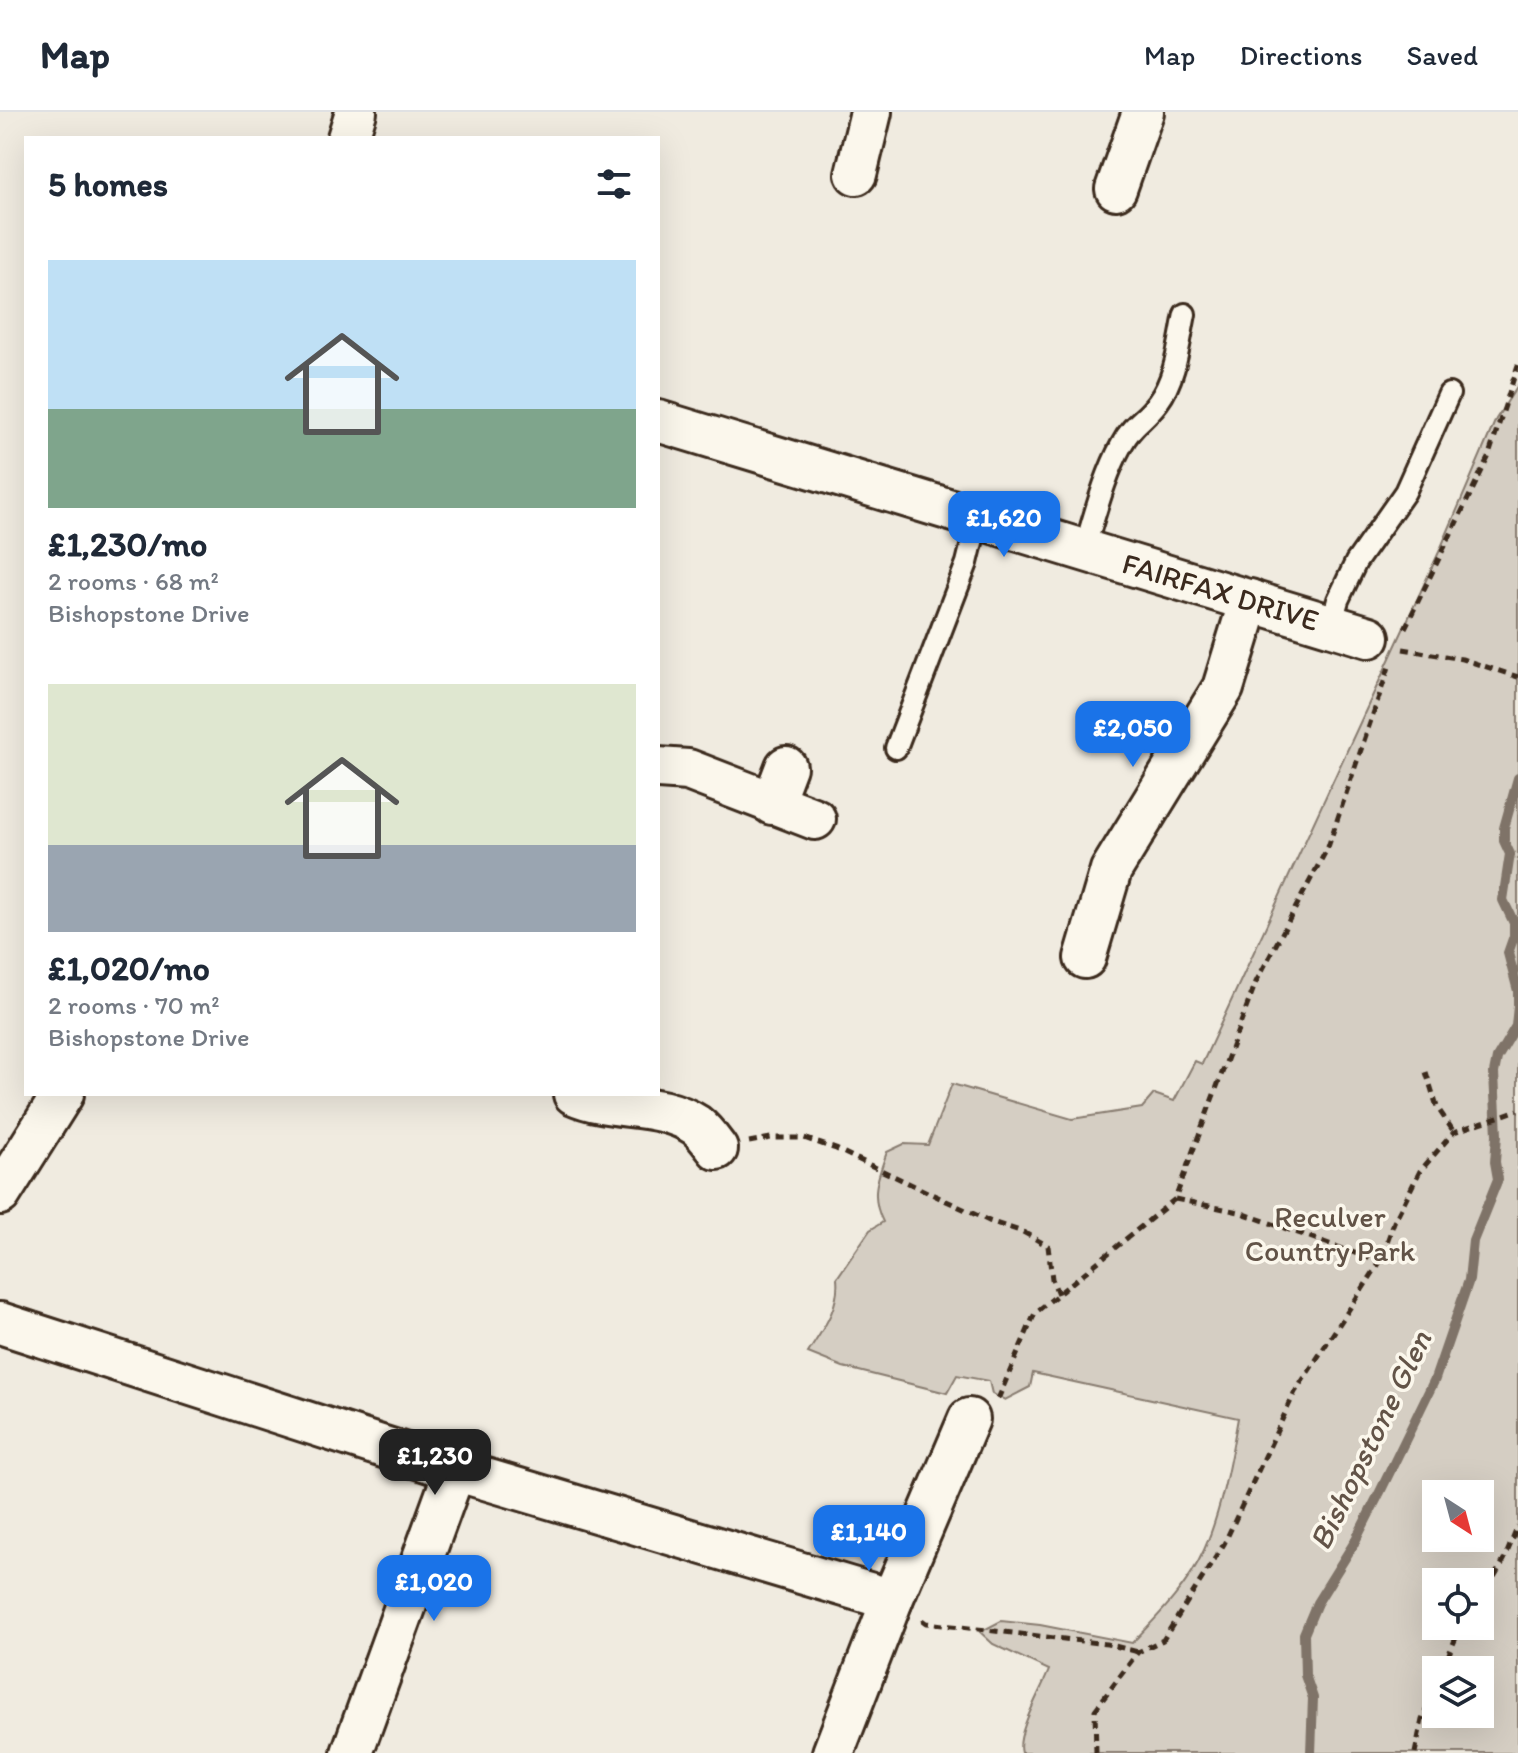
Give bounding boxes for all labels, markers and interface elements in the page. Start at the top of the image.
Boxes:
text: Map [40,32,110,78]
text: Map [1144,38,1195,72]
text: Directions [1239,38,1363,72]
text: Saved [1407,38,1478,72]
icon: filters [592,162,636,206]
text: 5 homes [48,164,168,205]
icon: home [270,312,414,456]
pin: £1,620 [939,491,1069,559]
text: £1,620 [966,501,1042,533]
text: £1,230/mo [48,524,208,565]
street label: FAIRFAX DRIVE [1118,544,1324,639]
text: 2 rooms · 68 m² [48,565,219,597]
text: Bishopstone Drive [48,597,250,629]
pin: £2,050 [1068,701,1198,769]
text: £2,050 [1093,711,1173,743]
icon: home [270,736,414,880]
text: £1,020/mo [48,948,210,989]
text: 2 rooms · 70 m² [48,989,220,1021]
text: Bishopstone Drive [48,1021,250,1053]
park label: Reculver Country Park [1245,1198,1416,1269]
water label: Bishopstone Glen [1301,1323,1440,1556]
pin: £1,230 [370,1429,500,1497]
text: £1,230 [397,1439,473,1471]
north arrow [1422,1480,1494,1552]
map controls [1422,1480,1494,1728]
pin: £1,140 [804,1505,934,1573]
text: £1,140 [831,1515,907,1547]
pin: £1,020 [369,1555,499,1623]
text: £1,020 [395,1565,473,1597]
button: locate [1422,1568,1494,1640]
button: layers [1422,1656,1494,1728]

